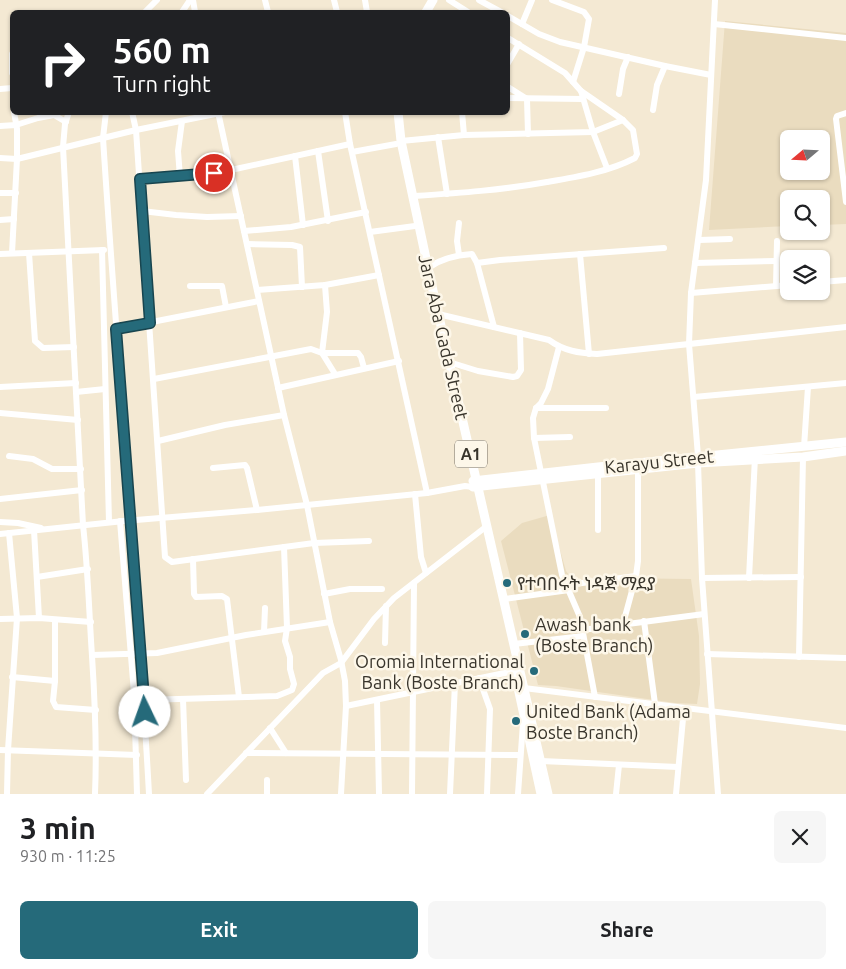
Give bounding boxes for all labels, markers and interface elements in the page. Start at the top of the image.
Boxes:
icon: right [30,30,95,95]
text: 560 m [113,30,211,70]
text: Turn right [113,71,211,96]
north arrow [780,130,830,180]
map controls [780,130,830,300]
pin [193,152,235,194]
icon: arrive [200,159,228,187]
button: search [780,190,830,240]
button: layers [780,250,830,300]
street label: Jara Aba Gada Street [415,252,473,422]
road number: A1 [455,440,487,468]
street label: Karayu Street [603,445,715,477]
place label: የተባበሩት ነዳጅ ማደያ [517,573,656,593]
marker: የተባበሩት ነዳጅ ማደያ [501,577,513,589]
place label: Awash bank (Boste Branch) [535,614,653,656]
marker: Awash bank (Boste Branch) [519,628,531,640]
place label: Oromia International Bank (Boste Branch) [355,651,524,693]
marker: Oromia International Bank (Boste Branch) [528,665,540,677]
position arrow [118,685,170,737]
place label: United Bank (Adama Boste Branch) [526,701,691,743]
marker: United Bank (Adama Boste Branch) [510,715,522,727]
text: 3 min [20,811,96,845]
button: close [774,811,826,863]
text: 930 m · 11:25 [20,847,116,865]
button: Exit [20,901,418,959]
button: Share [428,901,826,959]

